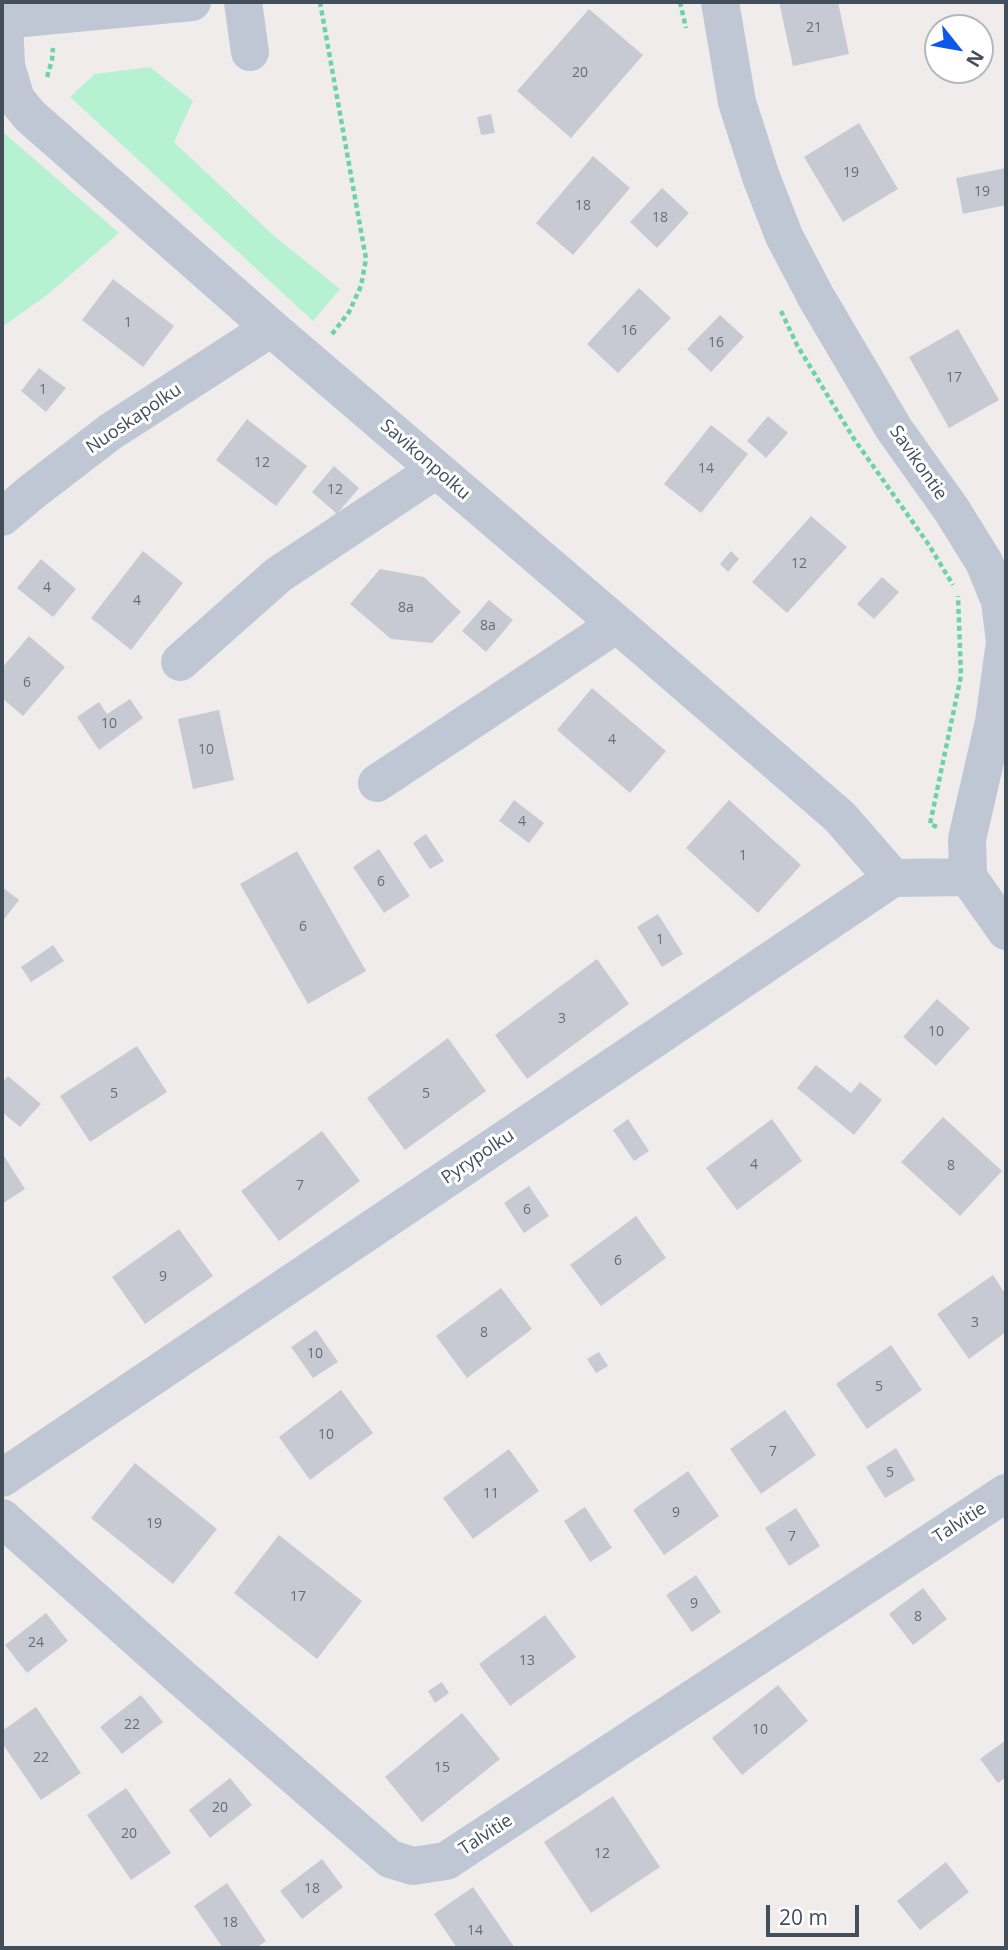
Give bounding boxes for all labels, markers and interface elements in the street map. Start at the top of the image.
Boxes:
north arrow [924,14,994,84]
house number: 21 [806,20,822,36]
text: N [960,45,990,72]
house number: 20 [572,65,588,81]
house number: 19 [843,165,859,181]
house number: 19 [974,184,990,200]
house number: 18 [575,198,591,214]
house number: 18 [652,210,668,226]
house number: 1 [124,315,132,331]
house number: 16 [621,323,637,339]
house number: 16 [708,335,724,351]
house number: 17 [946,370,962,386]
street label: Nuoskapolku [82,379,186,459]
house number: 1 [39,382,47,398]
street label: Savikonpolku [376,415,474,505]
street label: Savikontie [885,422,951,504]
house number: 12 [254,455,270,471]
house number: 14 [698,461,714,477]
house number: 12 [327,482,343,498]
house number: 12 [791,556,807,572]
house number: 4 [43,580,51,596]
house number: 4 [133,593,141,609]
house number: 8a [398,600,414,616]
house number: 8a [480,618,496,634]
house number: 6 [23,675,31,691]
house number: 10 [101,716,117,732]
house number: 4 [608,732,616,748]
house number: 10 [198,742,214,758]
house number: 4 [518,814,526,830]
house number: 1 [739,848,747,864]
house number: 6 [377,874,385,890]
house number: 6 [299,919,307,935]
house number: 1 [656,932,664,948]
house number: 3 [558,1011,566,1027]
house number: 10 [928,1024,944,1040]
house number: 5 [110,1086,118,1102]
house number: 5 [422,1086,430,1102]
street label: Pyrypolku [438,1125,518,1189]
house number: 4 [750,1157,758,1173]
house number: 8 [947,1158,955,1174]
house number: 7 [296,1178,304,1194]
house number: 6 [523,1202,531,1218]
house number: 6 [614,1253,622,1269]
house number: 9 [159,1269,167,1285]
house number: 3 [971,1315,979,1331]
house number: 8 [480,1325,488,1341]
house number: 10 [307,1346,323,1362]
house number: 5 [875,1379,883,1395]
house number: 10 [318,1427,334,1443]
house number: 7 [769,1444,777,1460]
house number: 5 [886,1465,894,1481]
house number: 11 [483,1486,499,1502]
street label: Talvitie [929,1498,991,1548]
house number: 9 [672,1505,680,1521]
house number: 19 [146,1516,162,1532]
house number: 7 [788,1529,796,1545]
house number: 17 [290,1589,306,1605]
house number: 9 [690,1596,698,1612]
house number: 8 [914,1609,922,1625]
house number: 24 [28,1635,44,1651]
house number: 13 [519,1653,535,1669]
house number: 22 [124,1717,140,1733]
house number: 10 [752,1722,768,1738]
house number: 22 [33,1750,49,1766]
house number: 15 [434,1760,450,1776]
house number: 20 [212,1800,228,1816]
street label: Talvitie [455,1810,517,1860]
house number: 20 [121,1826,137,1842]
house number: 12 [594,1846,610,1862]
house number: 18 [304,1881,320,1897]
scale bar [770,1890,863,1934]
text: 20 m [779,1903,828,1931]
house number: 18 [222,1915,238,1931]
house number: 14 [467,1923,483,1939]

